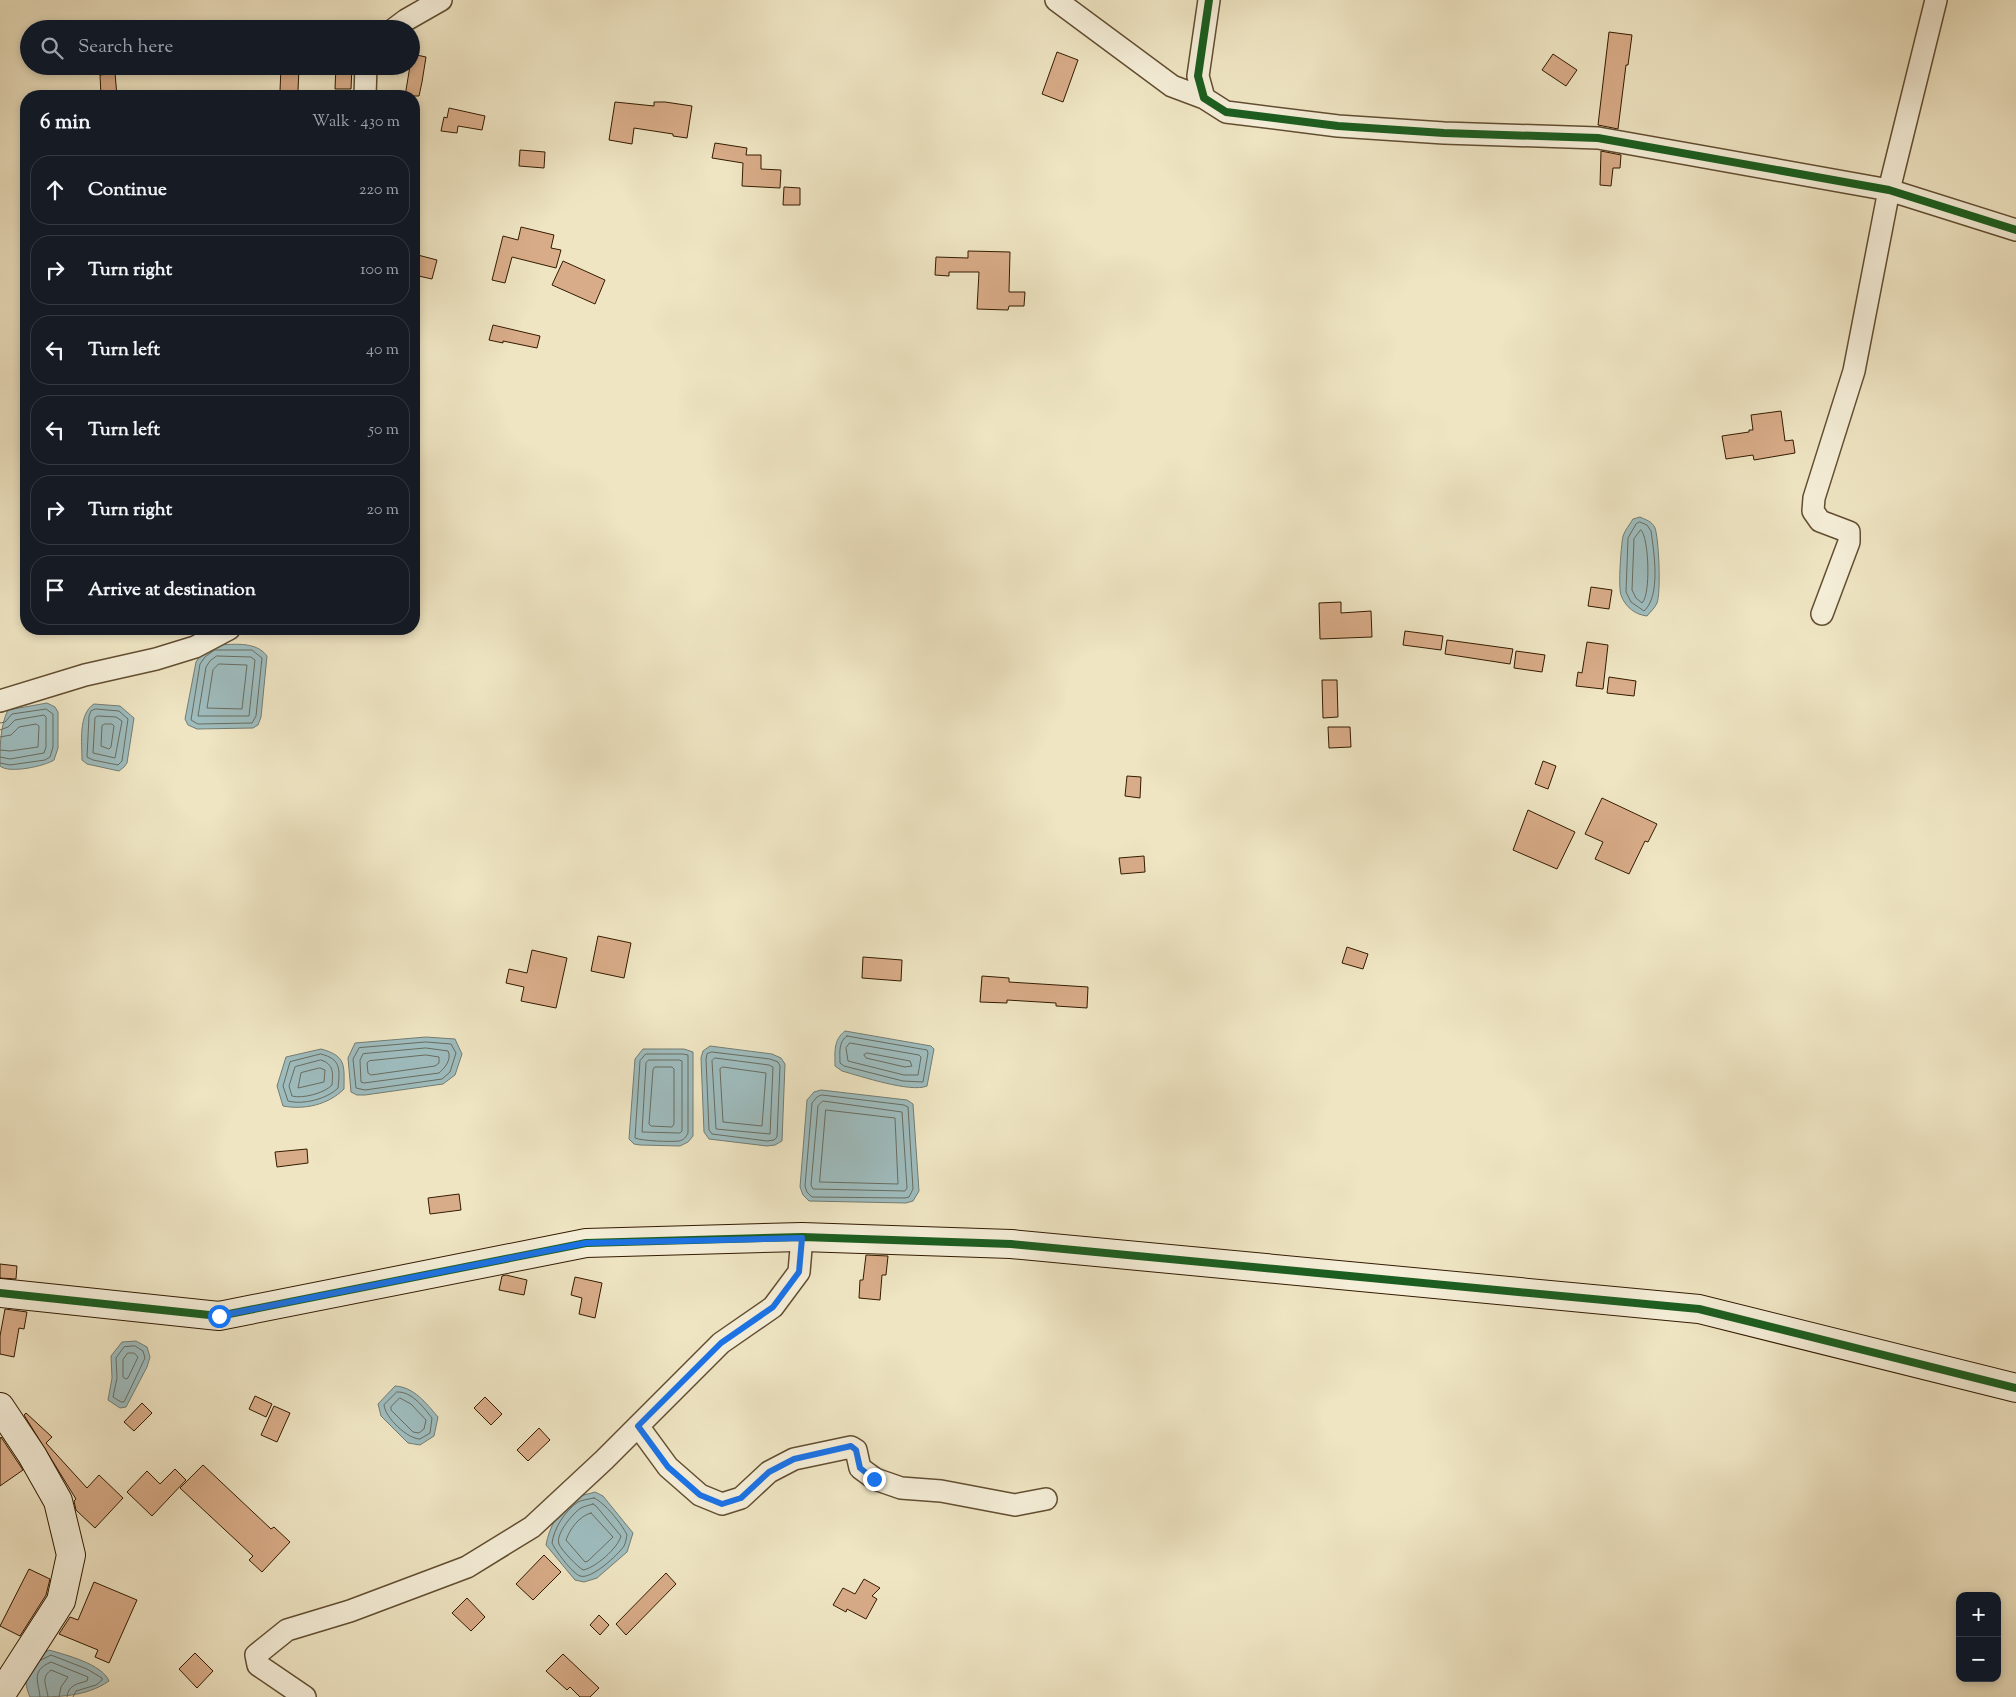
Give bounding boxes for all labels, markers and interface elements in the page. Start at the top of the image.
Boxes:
search box [20,20,420,75]
icon: search [38,34,66,62]
text: Search here [78,34,173,61]
text: 6 min [40,108,91,138]
text: Walk · 430 m [312,111,400,134]
icon: ahead [41,176,69,204]
text: Continue [88,177,167,204]
text: 220 m [359,179,399,202]
icon: right [41,256,69,284]
text: Turn right [88,257,172,284]
text: 100 m [360,259,399,282]
icon: left [41,336,69,364]
text: Turn left [88,337,160,364]
text: 40 m [366,339,399,362]
icon: left [41,416,69,444]
text: Turn left [88,417,160,444]
text: 50 m [368,419,399,442]
icon: right [41,496,69,524]
text: Turn right [88,497,172,524]
text: 20 m [366,499,399,522]
icon: arrive [41,576,69,604]
text: Arrive at destination [88,577,256,604]
route start [208,1305,231,1328]
route end [863,1468,886,1491]
map controls [1956,1592,2001,1682]
button: + [1956,1592,2001,1637]
button: − [1956,1637,2001,1682]

